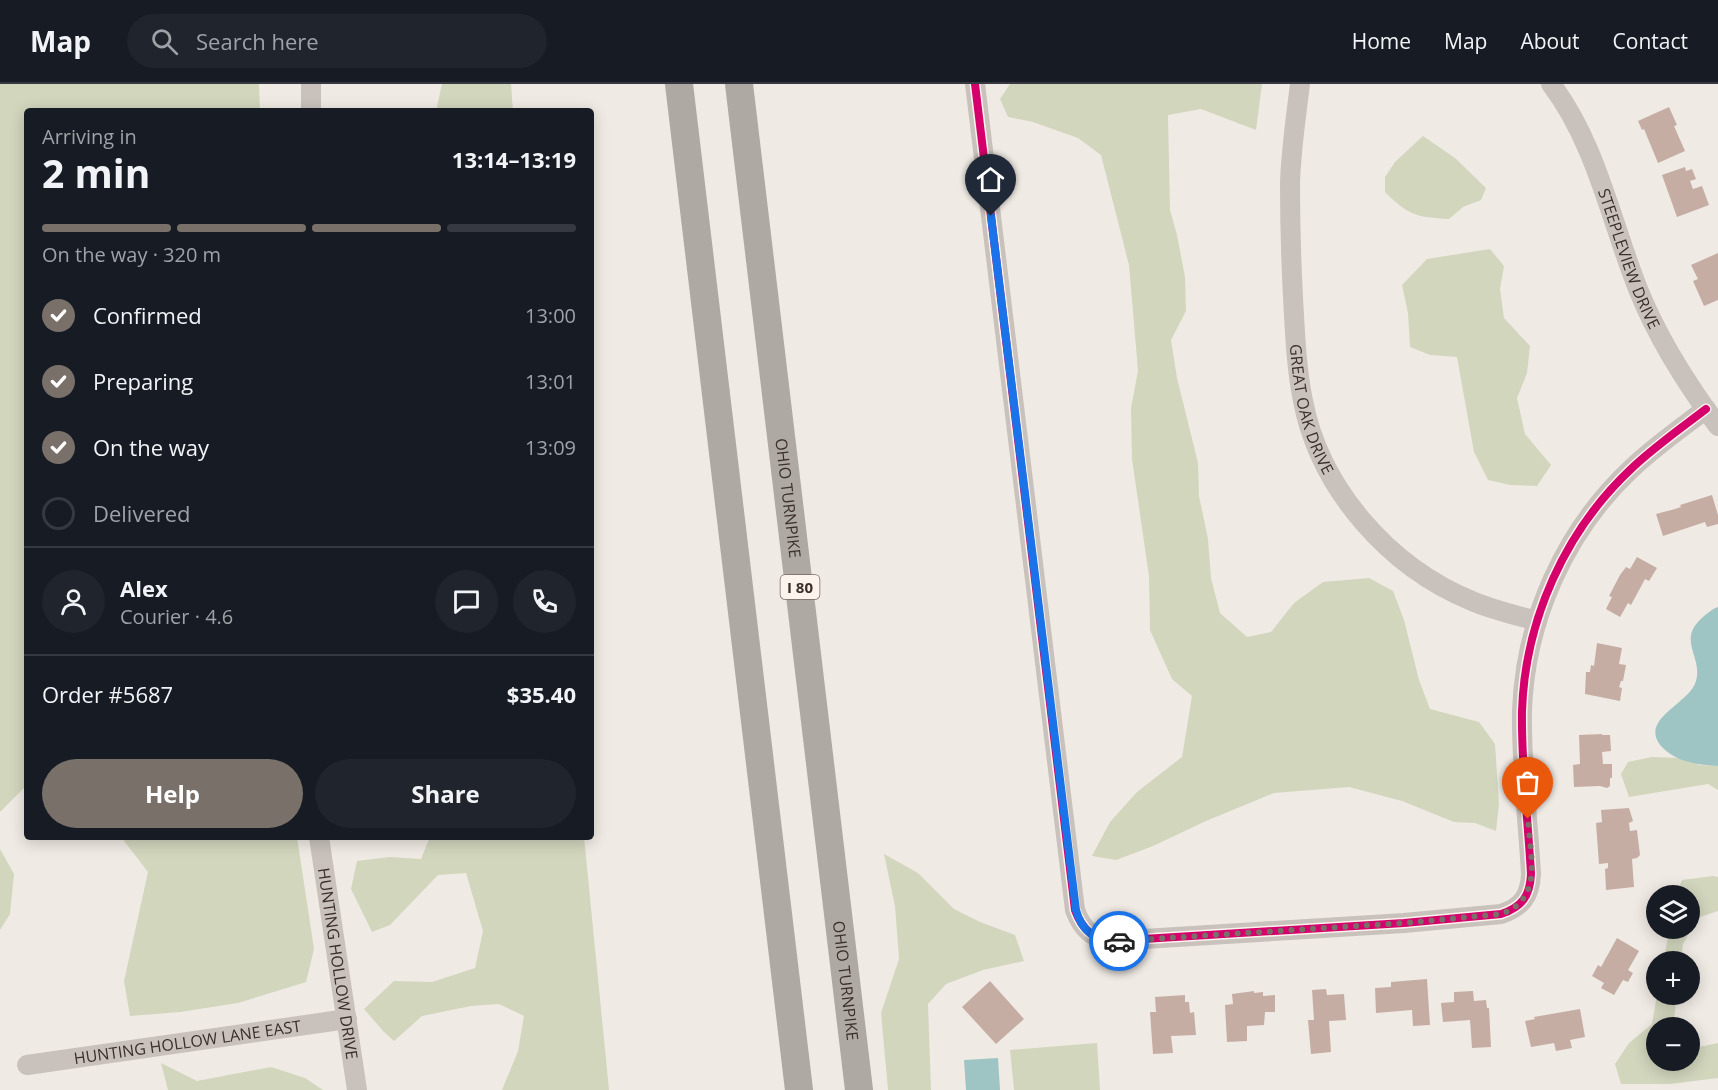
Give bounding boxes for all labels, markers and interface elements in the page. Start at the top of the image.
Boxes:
search box [127,14,547,68]
text: Map [30,22,91,60]
icon: search [148,25,181,58]
text: Search here [196,26,319,56]
text: Home [1352,27,1411,55]
text: Map [1444,27,1487,55]
text: About [1520,27,1580,55]
text: Contact [1613,27,1688,55]
text: Arriving in [42,123,137,150]
text: 13:14–13:19 [452,144,576,174]
text: 2 min [42,146,150,199]
pin [965,154,1016,216]
icon: home [974,163,1007,196]
street label: STEEPLEVIEW DRIVE [1593,185,1665,333]
text: On the way · 320 m [42,241,221,268]
icon: check [42,299,75,332]
text: Confirmed [93,300,202,330]
text: 13:00 [525,302,576,329]
street label: GREAT OAK DRIVE [1285,343,1339,478]
icon: check [42,365,75,398]
text: Preparing [93,366,193,396]
text: 13:01 [525,368,576,395]
icon: check [42,431,75,464]
text: On the way [93,432,209,462]
text: 13:09 [525,434,576,461]
street label: OHIO TURNPIKE [770,437,806,559]
text: Delivered [93,498,191,528]
button: person [42,570,105,633]
button: chat [435,570,498,633]
button: phone [513,570,576,633]
text: Alex [120,573,168,603]
road number: I 80 [780,575,820,599]
text: Courier · 4.6 [120,603,233,630]
text: Order #5687 [42,679,173,709]
text: $35.40 [507,679,576,709]
pin [1502,757,1553,819]
button: Help [42,759,303,828]
button: Share [315,759,576,828]
icon: bag [1511,766,1544,799]
street label: HUNTING HOLLOW DRIVE [313,866,363,1061]
map controls [1646,885,1700,1071]
button: layers [1646,885,1700,939]
courier [1089,911,1149,971]
street label: OHIO TURNPIKE [828,920,864,1042]
icon: car [1103,925,1136,958]
button: + [1646,951,1700,1005]
street label: HUNTING HOLLOW LANE EAST [72,1015,303,1069]
button: − [1646,1017,1700,1071]

